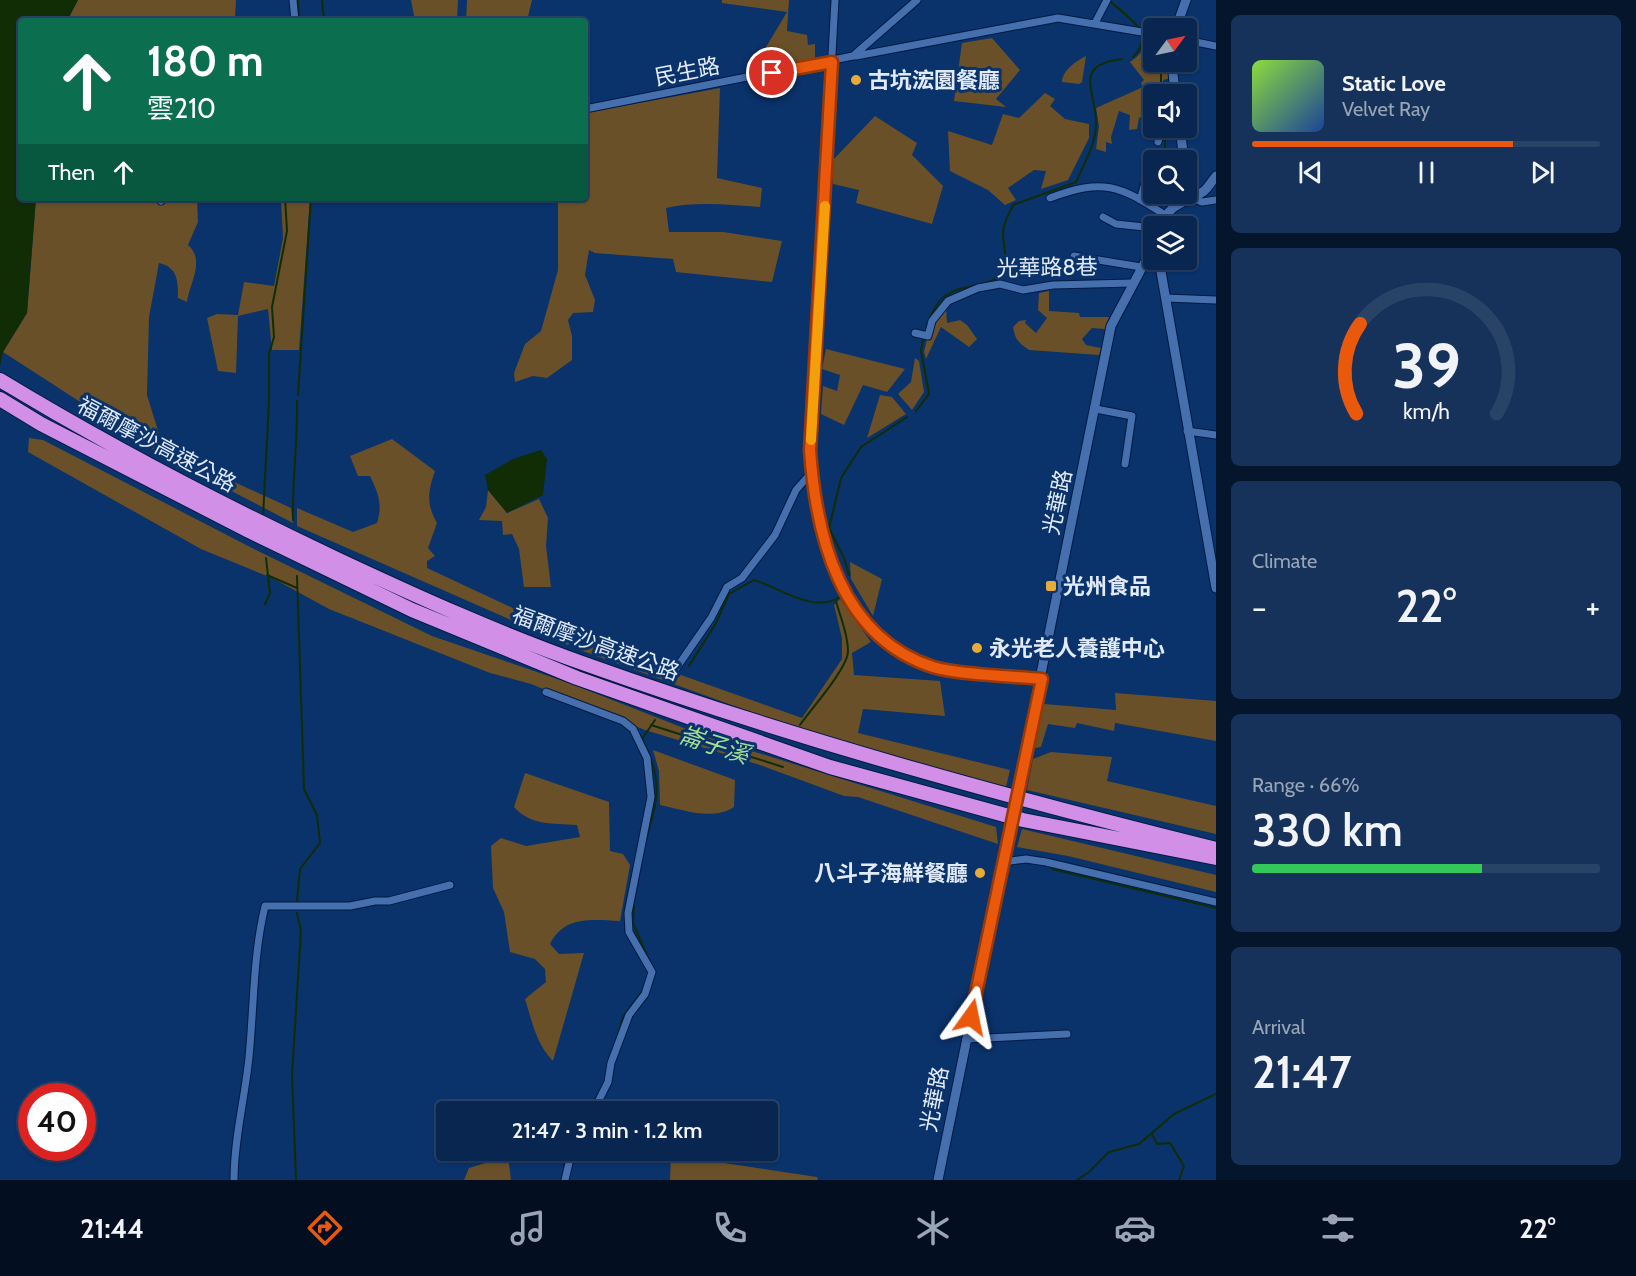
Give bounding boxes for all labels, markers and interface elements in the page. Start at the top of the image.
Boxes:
north arrow [1143,18,1197,72]
map controls [1143,18,1197,270]
text: 180 m [147,35,263,87]
icon: ahead [48,42,126,120]
pin [746,47,797,98]
street label: 民生路 [652,52,722,91]
icon: arrive [755,56,788,89]
place label: 古坑浤園餐廳 [868,67,1000,94]
text: Static Love [1342,70,1446,97]
marker: 古坑浤園餐廳 [849,73,863,87]
button: sound [1143,84,1197,138]
text: 雲210 [147,92,216,125]
text: Velvet Ray [1342,97,1430,121]
button: search [1143,150,1197,204]
icon: ahead [107,156,140,189]
icon: previous [1294,156,1327,189]
icon: pause [1410,156,1443,189]
icon: next [1526,156,1559,189]
text: Then [48,159,95,186]
button: layers [1143,216,1197,270]
street label: 光華路8巷 [996,253,1098,282]
text: 39 [1392,328,1460,404]
street label: 福爾摩沙高速公路 [73,391,241,498]
text: km/h [1403,398,1449,424]
street label: 光華路 [1037,467,1078,537]
text: Climate [1252,549,1317,573]
place label: 光州食品 [1063,573,1151,600]
marker: 光州食品 [1044,579,1058,593]
text: 22° [1396,579,1456,633]
text: − [1252,587,1267,627]
text: + [1585,587,1600,627]
street label: 福爾摩沙高速公路 [509,601,683,686]
place label: 永光老人養護中心 [989,635,1165,662]
marker: 永光老人養護中心 [970,641,984,655]
water label: 崙子溪 [675,720,756,770]
text: Range · 66% [1252,773,1359,797]
text: 330 km [1252,803,1403,857]
place label: 八斗子海鮮餐廳 [814,860,968,887]
marker: 八斗子海鮮餐廳 [973,866,987,880]
position arrow [939,985,1003,1049]
text: Arrival [1252,1015,1305,1039]
text: 21:47 [1252,1045,1351,1099]
street label: 光華路 [915,1064,954,1134]
speed limit sign: 40 [18,1083,96,1161]
text: 21:47 · 3 min · 1.2 km [512,1117,702,1144]
icon: directions [304,1207,346,1249]
icon: music [507,1207,549,1249]
icon: phone [709,1207,751,1249]
icon: climate [912,1207,954,1249]
icon: car [1114,1207,1156,1249]
icon: filters [1317,1207,1359,1249]
text: 21:44 [80,1212,144,1245]
text: 22° [1519,1212,1556,1245]

